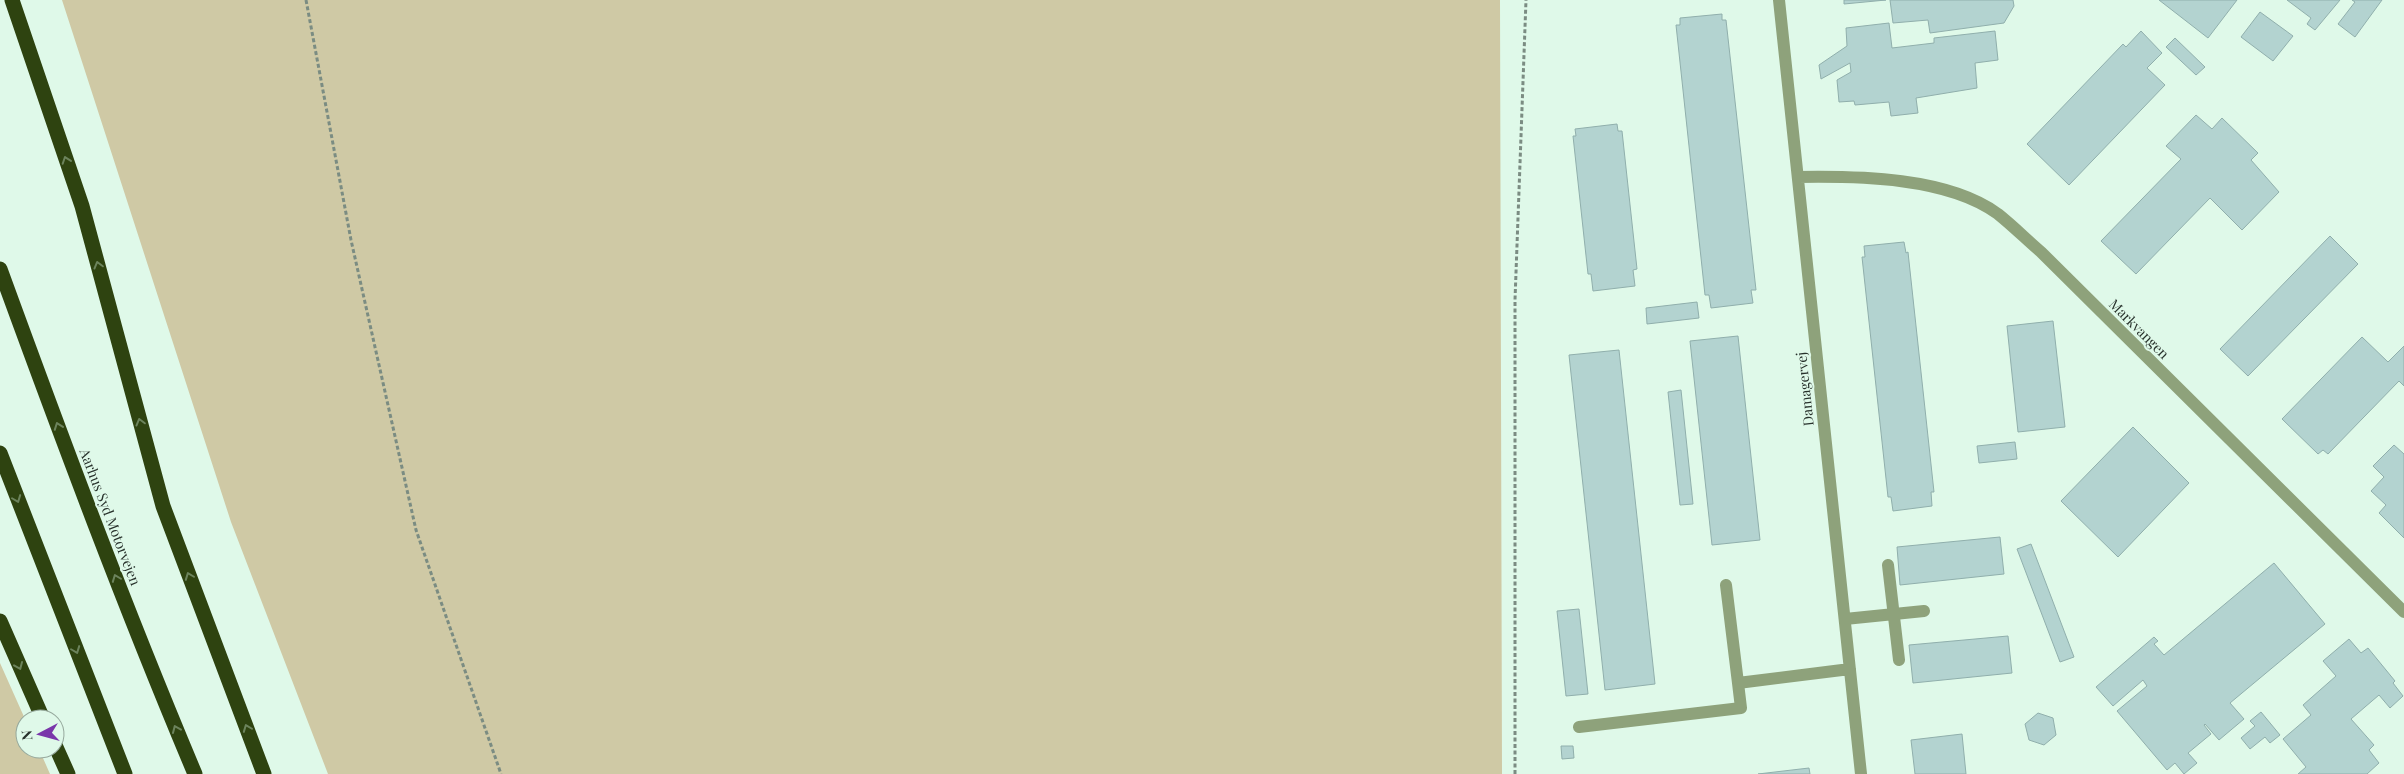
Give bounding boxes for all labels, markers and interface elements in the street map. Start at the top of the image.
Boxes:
one-way arrow [62,156,72,165]
one-way arrow [93,260,104,269]
street label: Markvangen [2105,295,2174,363]
street label: Damagervej [1791,351,1818,427]
one-way arrow [135,417,146,426]
one-way arrow [54,423,64,431]
street label: Aarhus Syd Motorvejen [75,445,146,589]
one-way arrow [11,494,21,503]
one-way arrow [185,572,195,581]
one-way arrow [112,574,122,583]
one-way arrow [69,645,80,654]
one-way arrow [13,661,24,670]
north arrow [15,709,65,759]
one-way arrow [172,725,182,734]
one-way arrow [242,725,252,733]
text: N [17,729,37,741]

